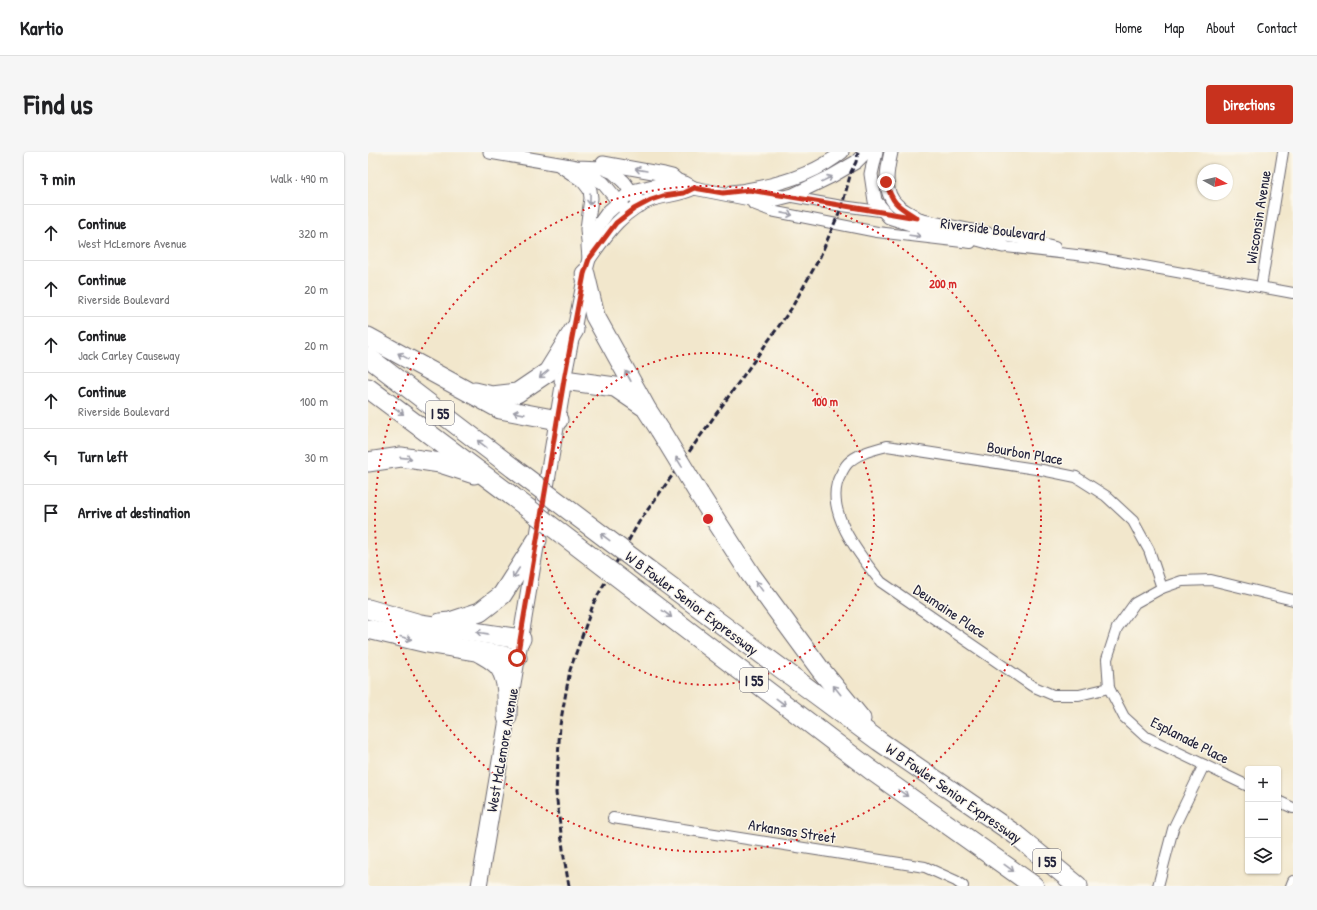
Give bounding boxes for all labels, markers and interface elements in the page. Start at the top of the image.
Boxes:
text: Kartio [20,15,63,41]
text: Home [1115,18,1142,37]
text: Map [1164,18,1184,37]
text: About [1206,18,1235,37]
text: Contact [1257,18,1297,37]
text: Find us [24,85,93,123]
button: Directions [1206,85,1293,124]
north arrow [1197,164,1233,200]
one-way arrow [635,165,648,173]
text: 7 min [40,167,75,190]
text: Walk · 490 m [270,169,328,187]
street label: Wisconsin Avenue [1240,169,1276,265]
route end [877,173,895,191]
one-way arrow [820,175,832,182]
one-way arrow [586,192,594,205]
one-way arrow [780,210,793,218]
street label: Riverside Boulevard [939,212,1047,246]
text: Continue [78,213,126,234]
icon: ahead [40,222,62,244]
text: 320 m [298,224,328,242]
one-way arrow [908,232,921,240]
text: West McLemore Avenue [78,234,187,252]
text: Continue [78,269,126,290]
text: 200 m [929,275,957,292]
icon: ahead [40,278,62,300]
text: 20 m [304,280,328,298]
text: Riverside Boulevard [78,290,169,308]
text: Continue [78,325,126,346]
icon: ahead [40,334,62,356]
text: 20 m [304,336,328,354]
text: Jack Carley Causeway [78,346,180,364]
one-way arrow [397,352,409,360]
one-way arrow [539,370,550,378]
one-way arrow [624,370,631,382]
text: Continue [78,381,126,402]
icon: ahead [40,390,62,412]
text: 100 m [300,392,328,410]
text: 100 m [812,393,838,410]
road number: I 55 [426,401,454,425]
text: Riverside Boulevard [78,402,169,420]
one-way arrow [394,407,405,416]
one-way arrow [513,408,526,416]
street label: Bourbon Place [985,436,1065,470]
one-way arrow [476,440,487,449]
icon: left [40,446,62,468]
text: Turn left [78,446,128,467]
text: 30 m [305,448,328,466]
one-way arrow [399,454,412,462]
one-way arrow [675,456,683,468]
icon: arrive [40,502,62,524]
text: Arrive at destination [78,502,190,523]
centre of rings [701,512,715,526]
one-way arrow [599,533,610,542]
street label: W B Fowler Senior Expressway [621,546,763,660]
one-way arrow [512,567,520,578]
street label: Deumaine Place [909,579,991,643]
one-way arrow [755,580,763,591]
one-way arrow [661,610,672,619]
one-way arrow [476,629,489,637]
one-way arrow [399,635,412,642]
route start [508,649,526,667]
road number: I 55 [740,668,768,692]
one-way arrow [832,684,841,695]
street label: West McLemore Avenue [481,686,523,814]
one-way arrow [776,697,787,706]
street label: Esplanade Place [1147,711,1233,769]
street label: W B Fowler Senior Expressway [882,738,1026,848]
map controls [1245,766,1281,874]
button: + [1245,766,1281,802]
one-way arrow [897,789,908,797]
button: − [1245,802,1281,838]
street label: Arkansas Street [747,814,838,848]
button: layers [1245,838,1281,874]
road number: I 55 [1033,849,1061,873]
one-way arrow [1003,864,1014,872]

